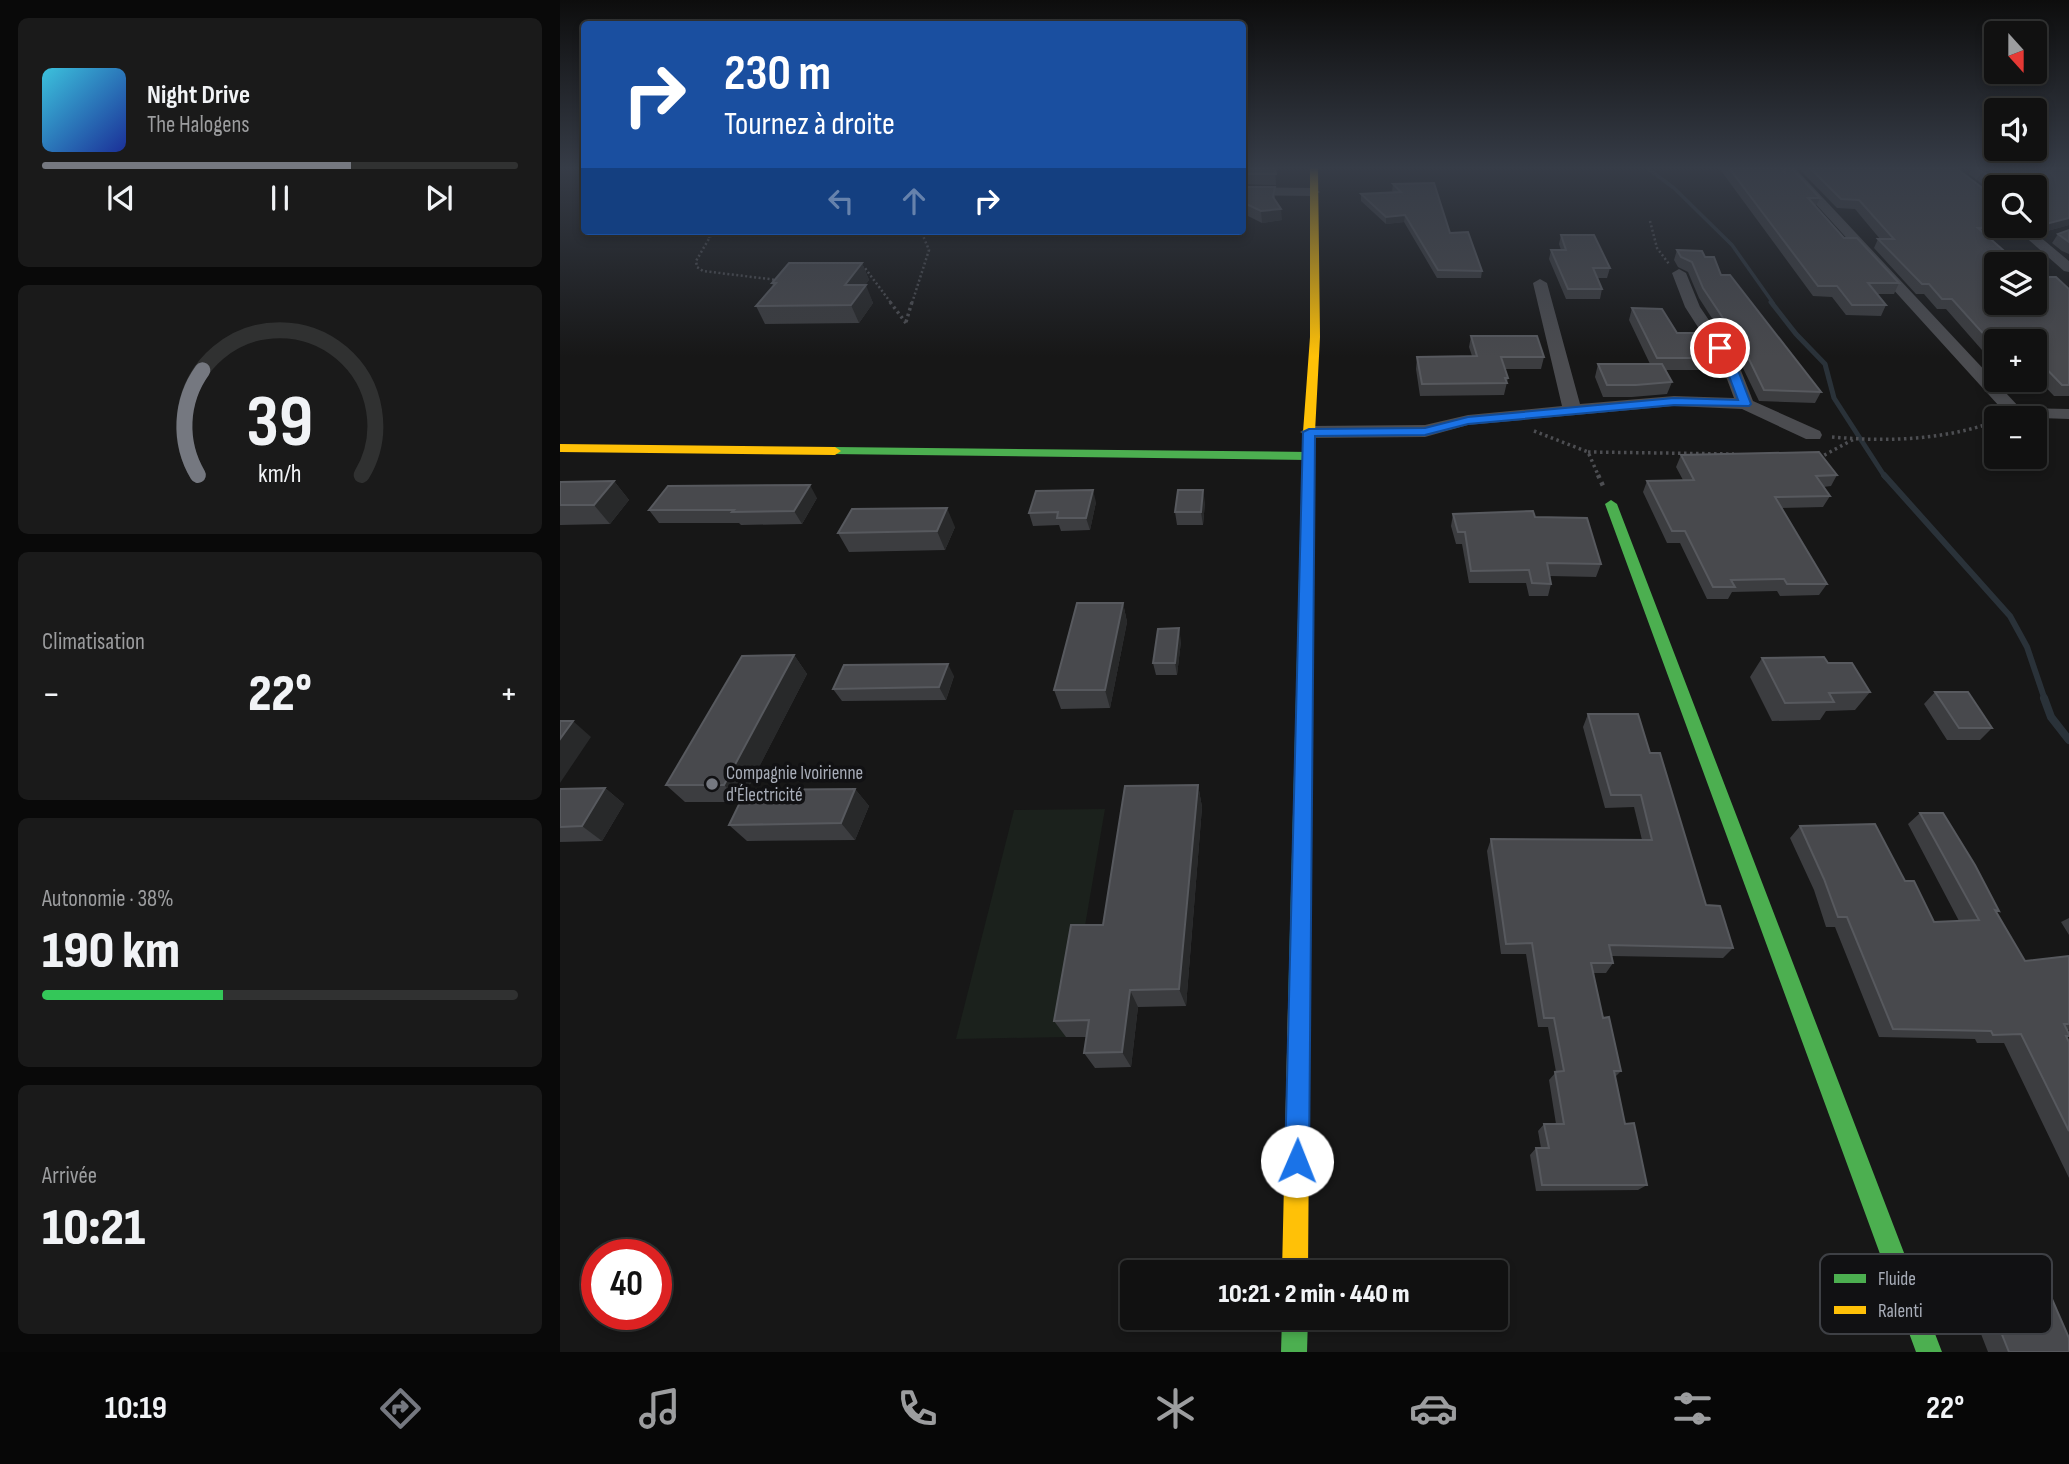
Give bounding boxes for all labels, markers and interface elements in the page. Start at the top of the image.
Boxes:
north arrow [1984,21,2048,84]
map controls [1984,21,2047,469]
text: 230 m [724,45,831,104]
icon: right [609,49,700,140]
text: Night Drive [147,80,250,111]
button: sound [1984,98,2047,161]
text: Tournez à droite [724,105,895,144]
text: The Halogens [147,111,250,139]
button: search [1984,175,2047,238]
icon: previous [102,179,140,217]
icon: pause [261,179,299,217]
icon: next [420,179,458,217]
icon: left [822,182,860,220]
icon: ahead [895,182,933,220]
icon: right [968,182,1006,220]
button: layers [1984,252,2047,315]
pin [1690,318,1750,378]
icon: arrive [1701,329,1739,367]
button: + [1984,329,2047,392]
text: 39 [246,380,314,468]
button: − [1984,406,2047,469]
text: km/h [258,459,302,490]
text: Climatisation [42,628,145,656]
text: 22° [248,663,312,726]
text: − [42,672,61,717]
text: + [499,672,518,717]
place label: Compagnie Ivoirienne d'Électricité [726,762,863,807]
marker: Compagnie Ivoirienne d'Électricité [704,776,720,792]
text: Autonomie · 38% [42,885,174,913]
text: 190 km [42,920,180,983]
position arrow [1260,1124,1334,1198]
text: Arrivée [42,1162,97,1190]
text: 10:21 [42,1197,145,1260]
speed limit sign: 40 [581,1239,672,1330]
legend [1820,1254,2052,1334]
text: Fluide [1878,1268,1916,1291]
text: 10:21 · 2 min · 440 m [1218,1279,1410,1310]
text: Ralenti [1878,1300,1923,1323]
icon: directions [376,1384,425,1433]
icon: music [635,1384,684,1433]
icon: phone [893,1384,942,1433]
icon: climate [1151,1384,1200,1433]
icon: car [1409,1384,1458,1433]
icon: filters [1668,1384,1717,1433]
text: 10:19 [105,1389,167,1428]
text: 22° [1926,1389,1964,1428]

